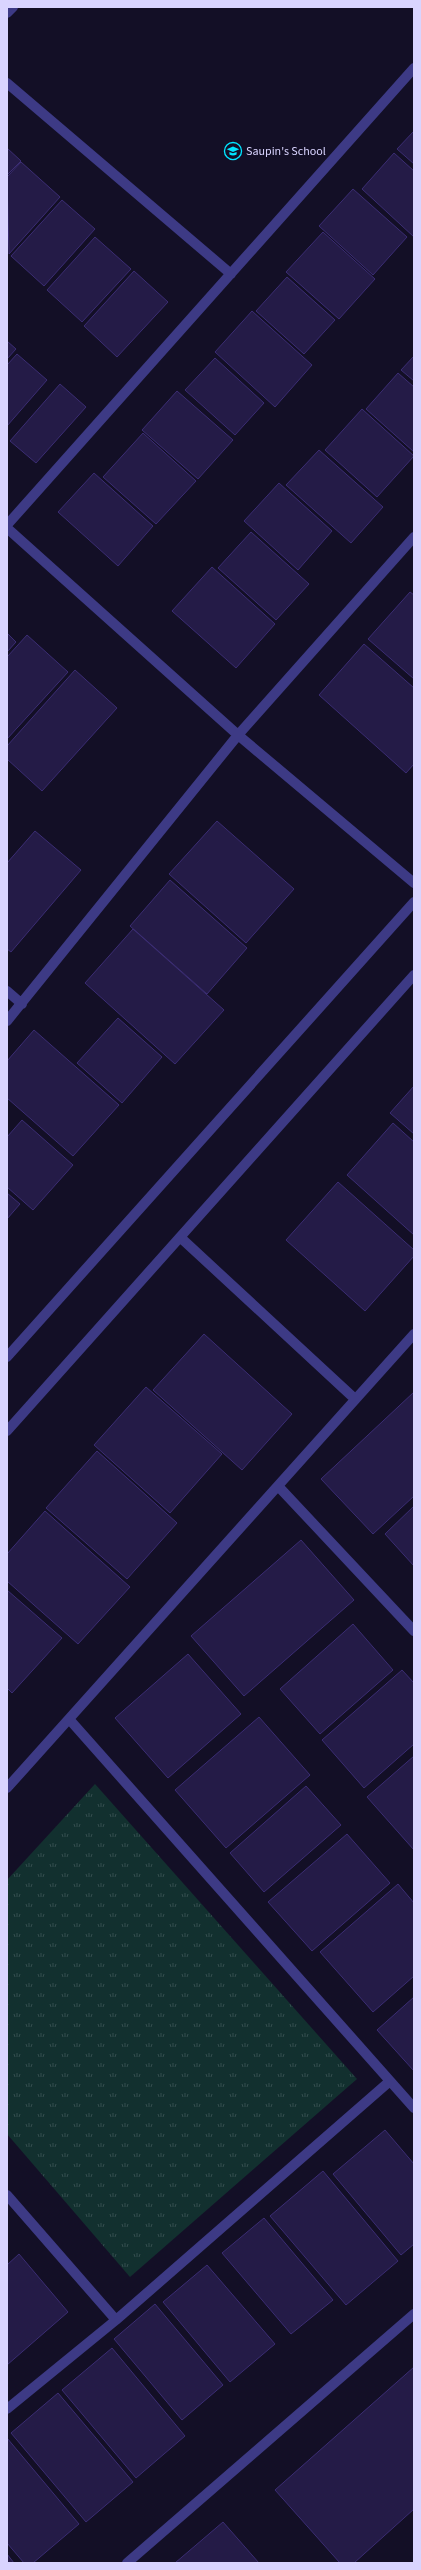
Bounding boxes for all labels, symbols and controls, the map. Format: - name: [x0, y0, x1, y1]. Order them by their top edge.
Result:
- school or university icon: Saupin's School: [223, 141, 243, 161]
- place label: Saupin's School: [246, 143, 326, 160]

